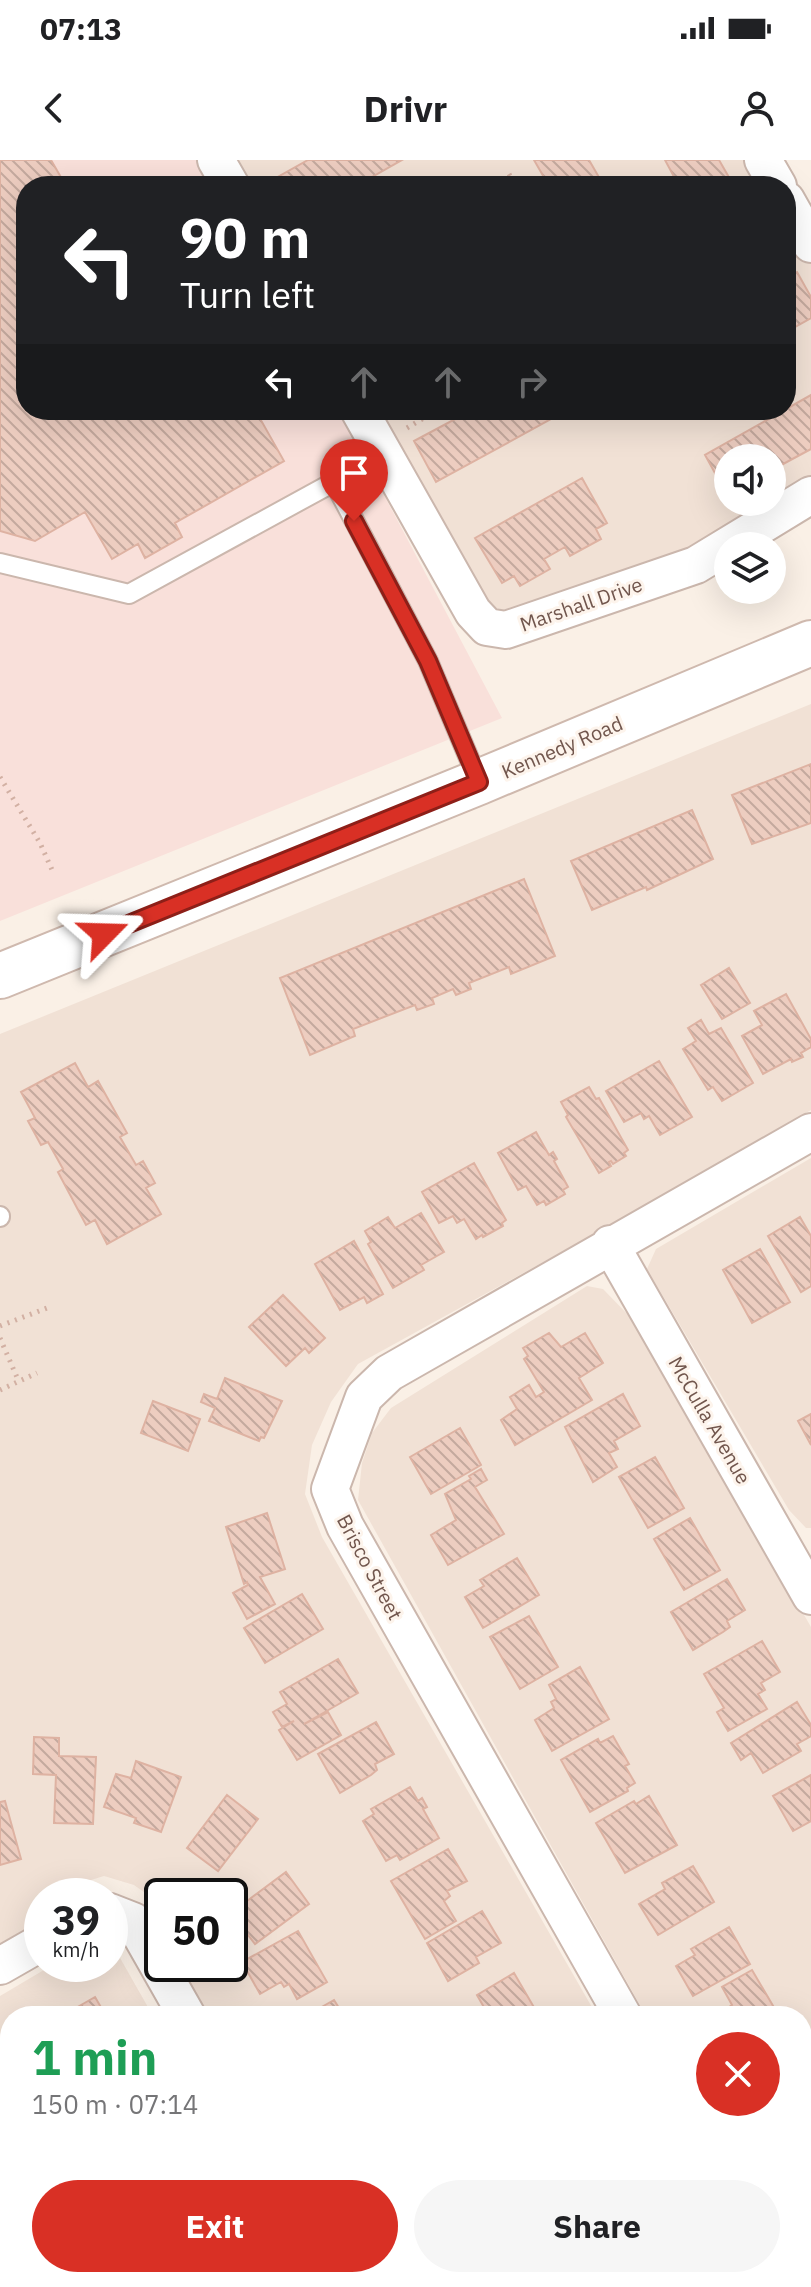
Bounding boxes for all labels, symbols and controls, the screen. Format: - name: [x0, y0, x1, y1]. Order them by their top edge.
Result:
- text: 07:13: [40, 9, 122, 48]
- text: Drivr: [364, 85, 447, 132]
- icon: back: [32, 86, 76, 130]
- icon: person: [735, 86, 779, 130]
- text: 90 m: [180, 201, 310, 273]
- icon: left: [48, 208, 152, 312]
- text: Turn left: [180, 271, 315, 318]
- icon: left: [258, 360, 302, 404]
- icon: ahead: [342, 360, 386, 404]
- icon: ahead: [426, 360, 470, 404]
- icon: right: [510, 360, 554, 404]
- pin: [320, 439, 388, 521]
- map controls: [714, 444, 786, 604]
- button: sound: [714, 444, 786, 516]
- icon: arrive: [332, 451, 376, 495]
- button: layers: [714, 532, 786, 604]
- street label: Marshall Drive: [516, 570, 646, 638]
- street label: Kennedy Road: [497, 709, 627, 785]
- position arrow: [62, 892, 146, 976]
- street label: McCulla Avenue: [663, 1351, 757, 1489]
- street label: Brisco Street: [331, 1510, 409, 1624]
- speed limit sign: 50: [144, 1878, 248, 1982]
- text: 39: [52, 1894, 100, 1946]
- text: km/h: [52, 1936, 100, 1963]
- text: 1 min: [32, 2026, 157, 2088]
- button: close: [696, 2032, 780, 2116]
- text: 150 m · 07:14: [32, 2087, 198, 2121]
- button: Exit: [32, 2180, 398, 2272]
- button: Share: [414, 2180, 780, 2272]

